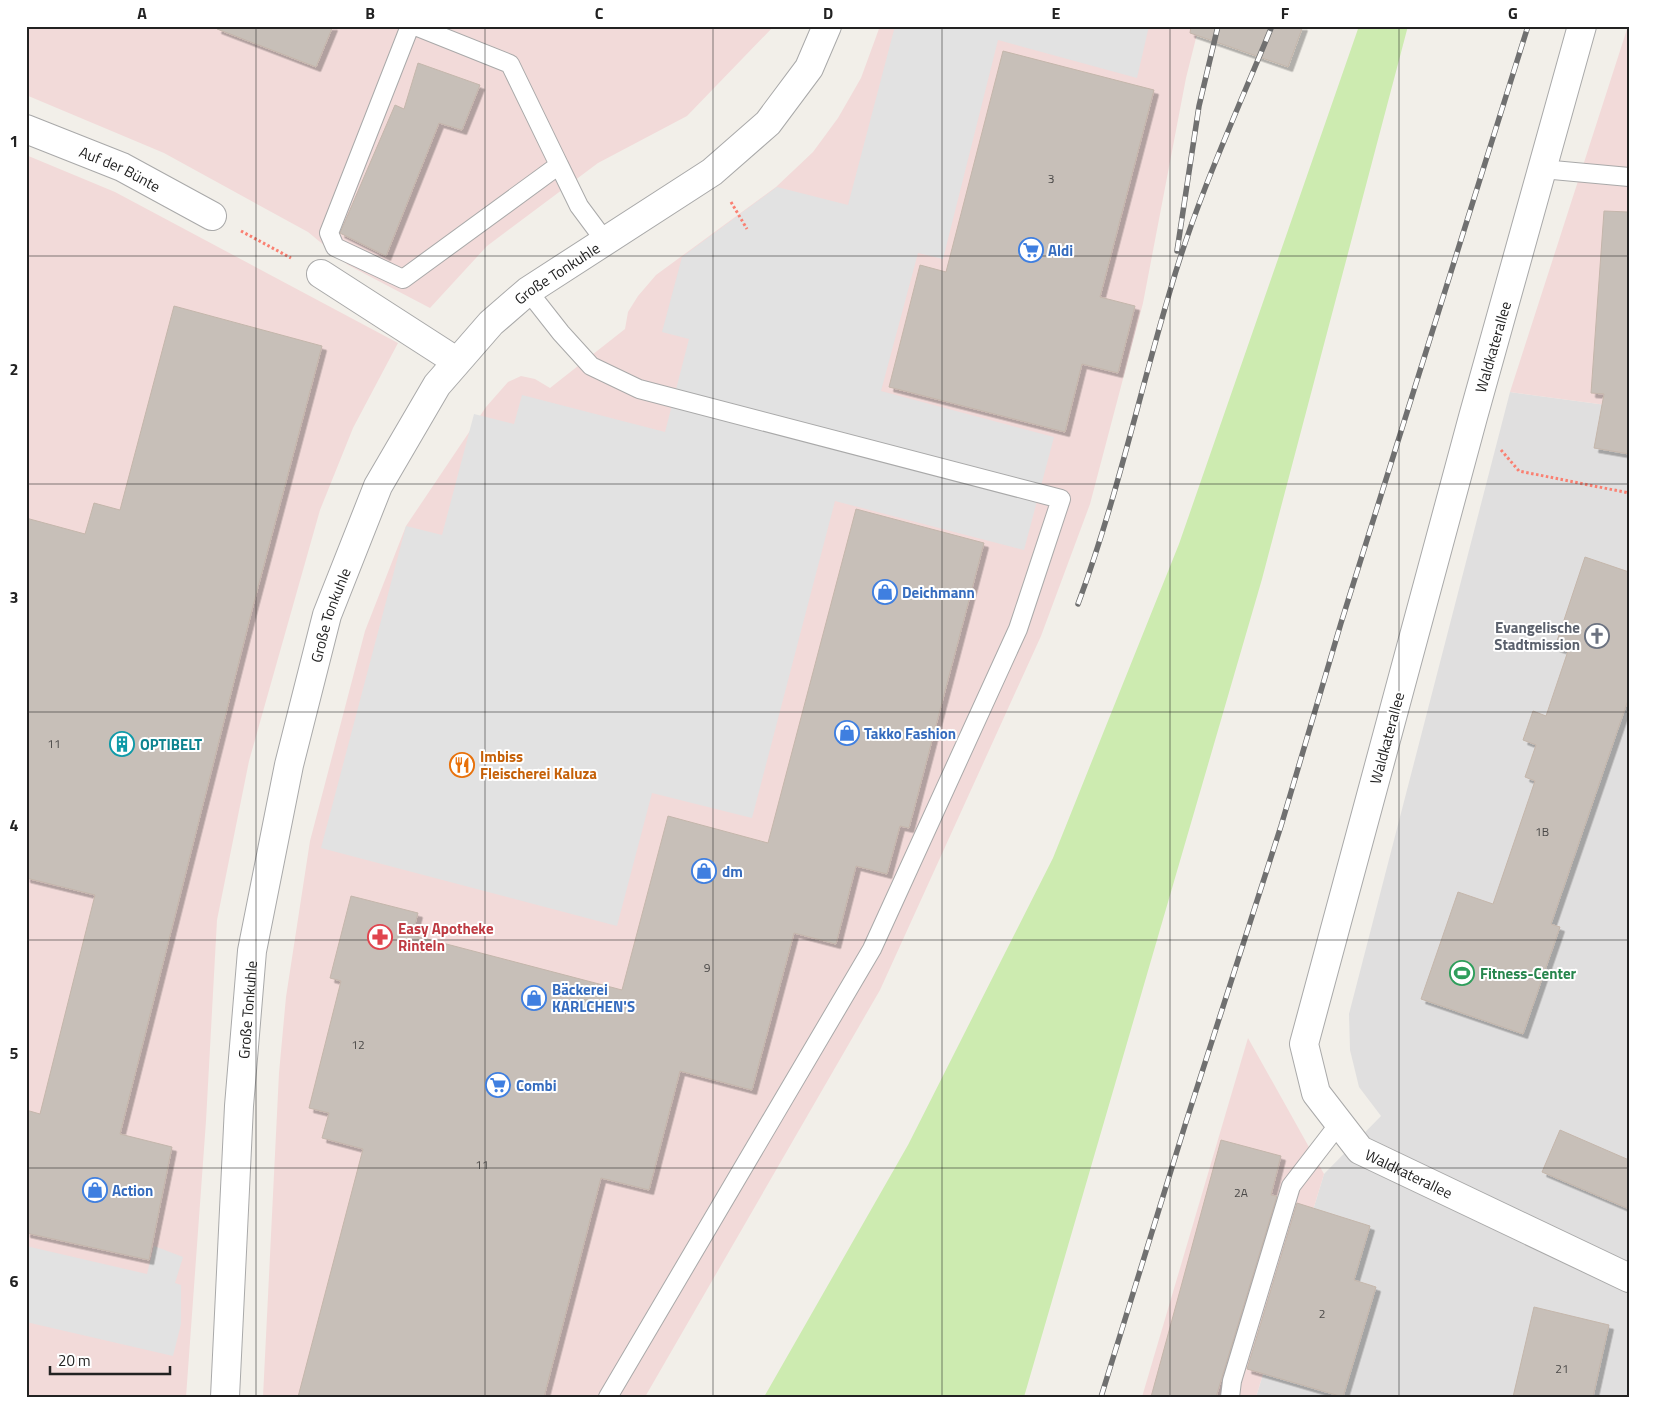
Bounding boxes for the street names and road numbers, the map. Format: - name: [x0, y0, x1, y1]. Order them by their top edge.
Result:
- street label: Auf der Bünte: [76, 140, 165, 197]
- street label: Große Tonkuhle: [509, 236, 604, 310]
- street label: Waldkaterallee: [1469, 299, 1517, 395]
- street label: Große Tonkuhle: [304, 564, 356, 665]
- street label: Waldkaterallee: [1364, 689, 1410, 787]
- street label: Große Tonkuhle: [232, 960, 263, 1060]
- street label: Waldkaterallee: [1361, 1143, 1457, 1204]

